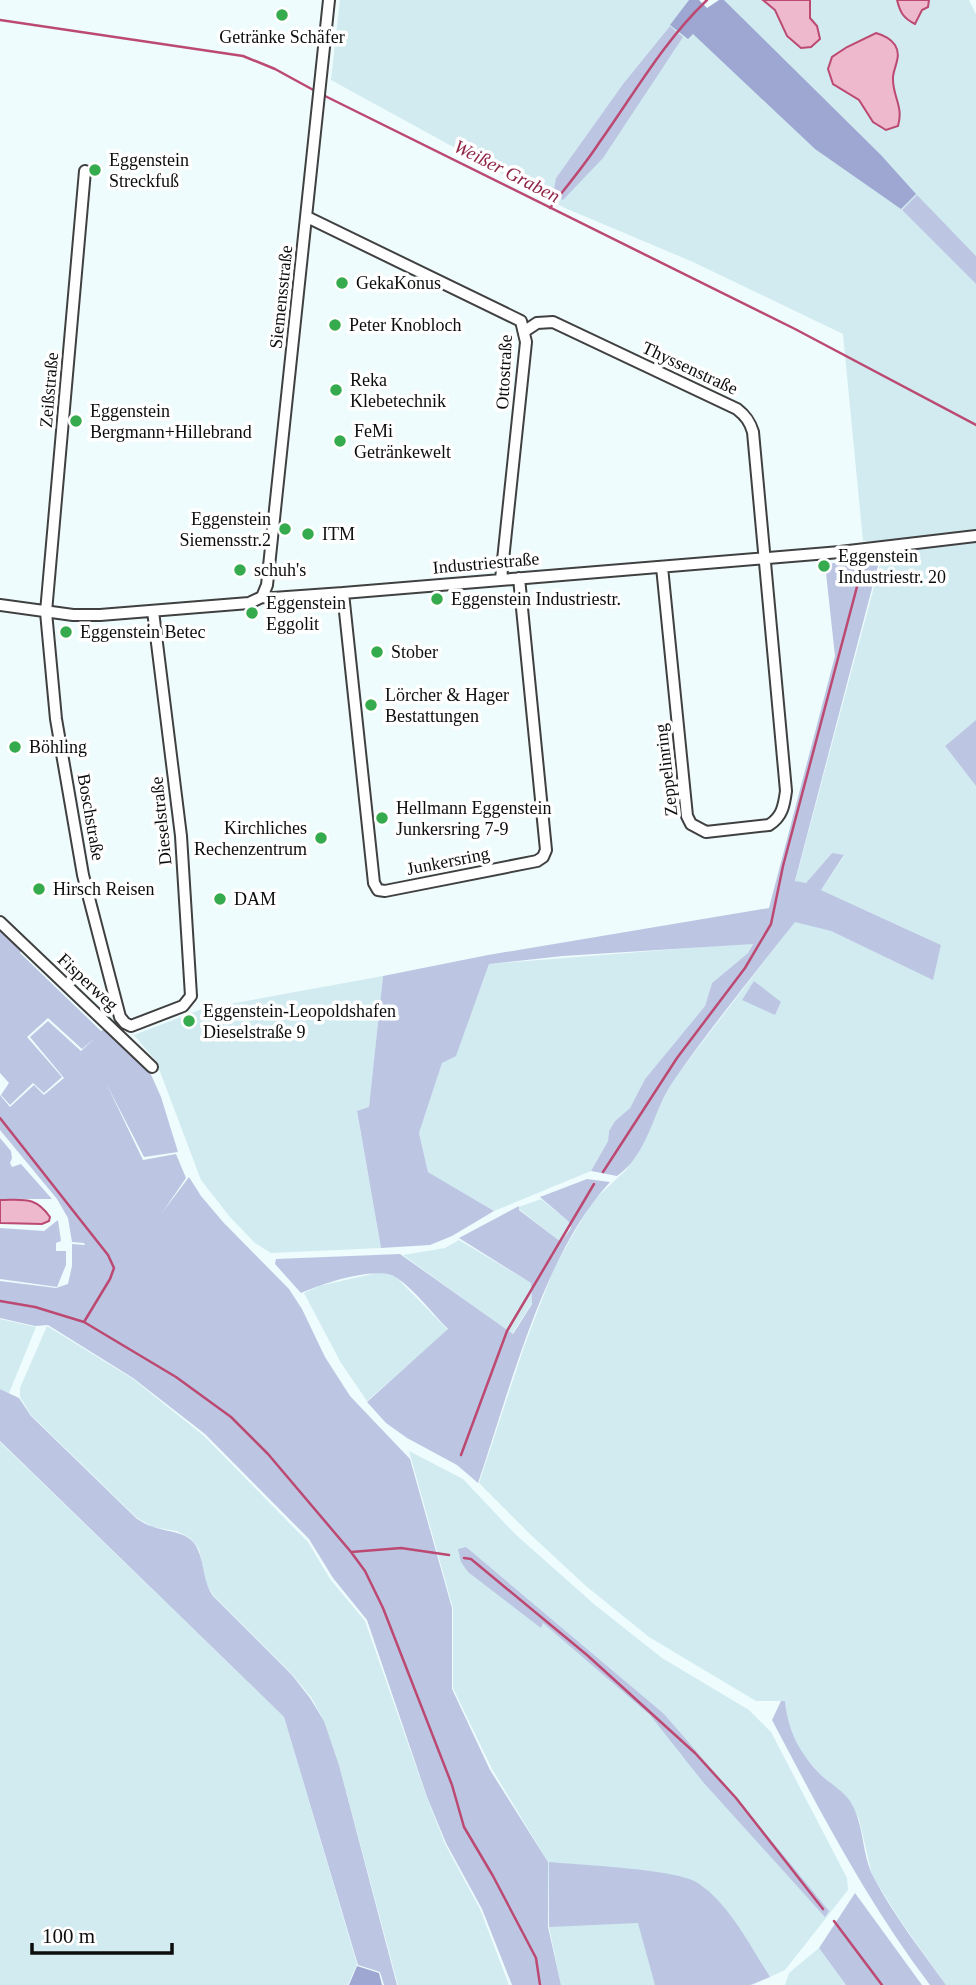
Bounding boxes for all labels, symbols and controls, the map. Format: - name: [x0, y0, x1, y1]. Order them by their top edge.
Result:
- marker: Getränke Schäfer: [274, 7, 290, 23]
- place label: Getränke Schäfer: [219, 27, 345, 47]
- water label: Weißer Graben: [451, 135, 563, 207]
- place label: Eggenstein Streckfuß: [109, 150, 189, 191]
- marker: Eggenstein Streckfuß: [87, 162, 103, 178]
- street label: Siemensstraße: [266, 244, 296, 350]
- place label: GekaKonus: [356, 273, 441, 293]
- marker: GekaKonus: [334, 275, 350, 291]
- place label: Peter Knobloch: [349, 315, 461, 335]
- marker: Peter Knobloch: [327, 317, 343, 333]
- street label: Ottostraße: [492, 334, 516, 410]
- street label: Thyssenstraße: [639, 337, 741, 399]
- street label: Zeißstraße: [36, 351, 62, 429]
- place label: Reka Klebetechnik: [350, 370, 446, 411]
- marker: Reka Klebetechnik: [328, 382, 344, 398]
- place label: Eggenstein Bergmann+Hillebrand: [90, 401, 252, 442]
- marker: Eggenstein Bergmann+Hillebrand: [68, 413, 84, 429]
- place label: FeMi Getränkewelt: [354, 421, 451, 462]
- marker: FeMi Getränkewelt: [332, 433, 348, 449]
- place label: Eggenstein Siemensstr.2: [179, 509, 271, 550]
- marker: Eggenstein Siemensstr.2: [277, 521, 293, 537]
- place label: ITM: [322, 524, 355, 544]
- marker: ITM: [300, 526, 316, 542]
- place label: Eggenstein Industriestr. 20: [838, 546, 946, 587]
- street label: Industriestraße: [432, 548, 540, 578]
- marker: Eggenstein Industriestr. 20: [816, 558, 832, 574]
- place label: schuh's: [254, 560, 306, 580]
- marker: schuh's: [232, 562, 248, 578]
- place label: Eggenstein Industriestr.: [451, 589, 621, 609]
- marker: Eggenstein Industriestr.: [429, 591, 445, 607]
- place label: Eggenstein Eggolit: [266, 593, 346, 634]
- marker: Eggenstein Eggolit: [244, 605, 260, 621]
- place label: Eggenstein Betec: [80, 622, 205, 642]
- marker: Eggenstein Betec: [58, 624, 74, 640]
- place label: Stober: [391, 642, 438, 662]
- marker: Stober: [369, 644, 385, 660]
- place label: Lörcher & Hager Bestattungen: [385, 685, 509, 726]
- marker: Lörcher & Hager Bestattungen: [363, 697, 379, 713]
- street label: Zeppelinring: [650, 723, 682, 817]
- place label: Böhling: [29, 737, 87, 757]
- marker: Böhling: [7, 739, 23, 755]
- street label: Boschstraße: [74, 772, 108, 862]
- street label: Dieselstraße: [146, 776, 176, 866]
- place label: Hellmann Eggenstein Junkersring 7-9: [396, 798, 551, 839]
- marker: Hellmann Eggenstein Junkersring 7-9: [374, 810, 390, 826]
- place label: Kirchliches Rechenzentrum: [194, 818, 307, 859]
- marker: Kirchliches Rechenzentrum: [313, 830, 329, 846]
- street label: Junkersring: [405, 843, 491, 879]
- place label: Hirsch Reisen: [53, 879, 154, 899]
- marker: Hirsch Reisen: [31, 881, 47, 897]
- place label: DAM: [234, 889, 276, 909]
- marker: DAM: [212, 891, 228, 907]
- street label: Fisperweg: [54, 949, 122, 1015]
- place label: Eggenstein-Leopoldshafen Dieselstraße 9: [203, 1001, 396, 1042]
- marker: Eggenstein-Leopoldshafen Dieselstraße 9: [181, 1013, 197, 1029]
- scale bar: [32, 1912, 172, 1956]
- text: 100 m: [42, 1924, 95, 1948]

